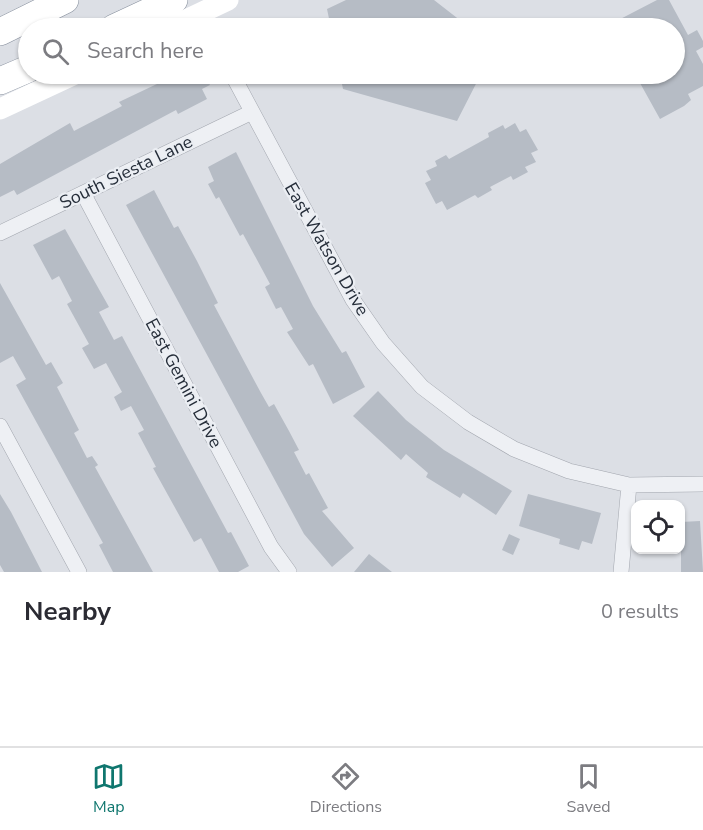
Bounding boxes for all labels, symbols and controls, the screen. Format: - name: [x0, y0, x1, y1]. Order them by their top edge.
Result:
- search box: [18, 18, 685, 84]
- icon: search: [39, 35, 72, 68]
- text: Search here: [87, 36, 204, 66]
- street label: South Siesta Lane: [55, 129, 197, 215]
- street label: East Watson Drive: [279, 178, 375, 320]
- street label: East Gemini Drive: [140, 314, 228, 452]
- map controls: [631, 500, 685, 554]
- button: locate: [631, 500, 685, 554]
- text: Nearby: [24, 594, 111, 629]
- text: 0 results: [601, 598, 679, 625]
- tab: Map: [92, 760, 125, 818]
- tab: Directions: [310, 760, 382, 818]
- tab: Saved: [567, 760, 611, 818]

